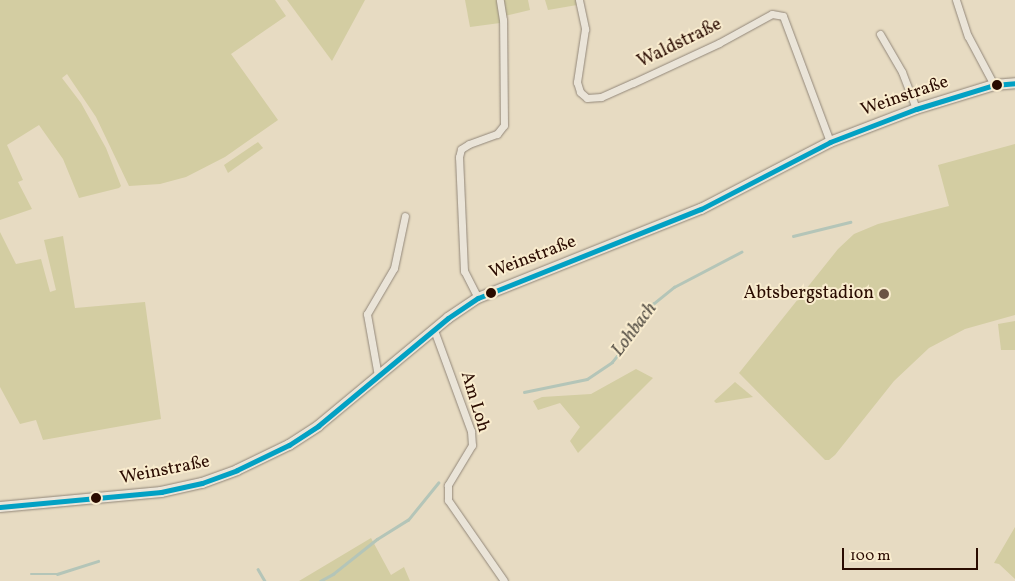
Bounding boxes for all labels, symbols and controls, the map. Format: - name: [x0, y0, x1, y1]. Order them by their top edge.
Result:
- street label: Waldstraße: [634, 14, 726, 74]
- street label: Weinstraße: [858, 72, 952, 122]
- unlabelled marker: [992, 80, 1002, 90]
- street label: Weinstraße: [487, 232, 579, 284]
- place label: Abtsbergstadion: [743, 283, 874, 305]
- unlabelled marker: [486, 288, 496, 298]
- marker: Abtsbergstadion: [878, 288, 890, 300]
- water label: Lohbach: [607, 298, 663, 362]
- street label: Am Loh: [455, 369, 493, 435]
- street label: Weinstraße: [118, 452, 212, 490]
- unlabelled marker: [91, 493, 101, 503]
- scale bar: [845, 538, 981, 570]
- text: 100 m: [850, 546, 890, 567]

